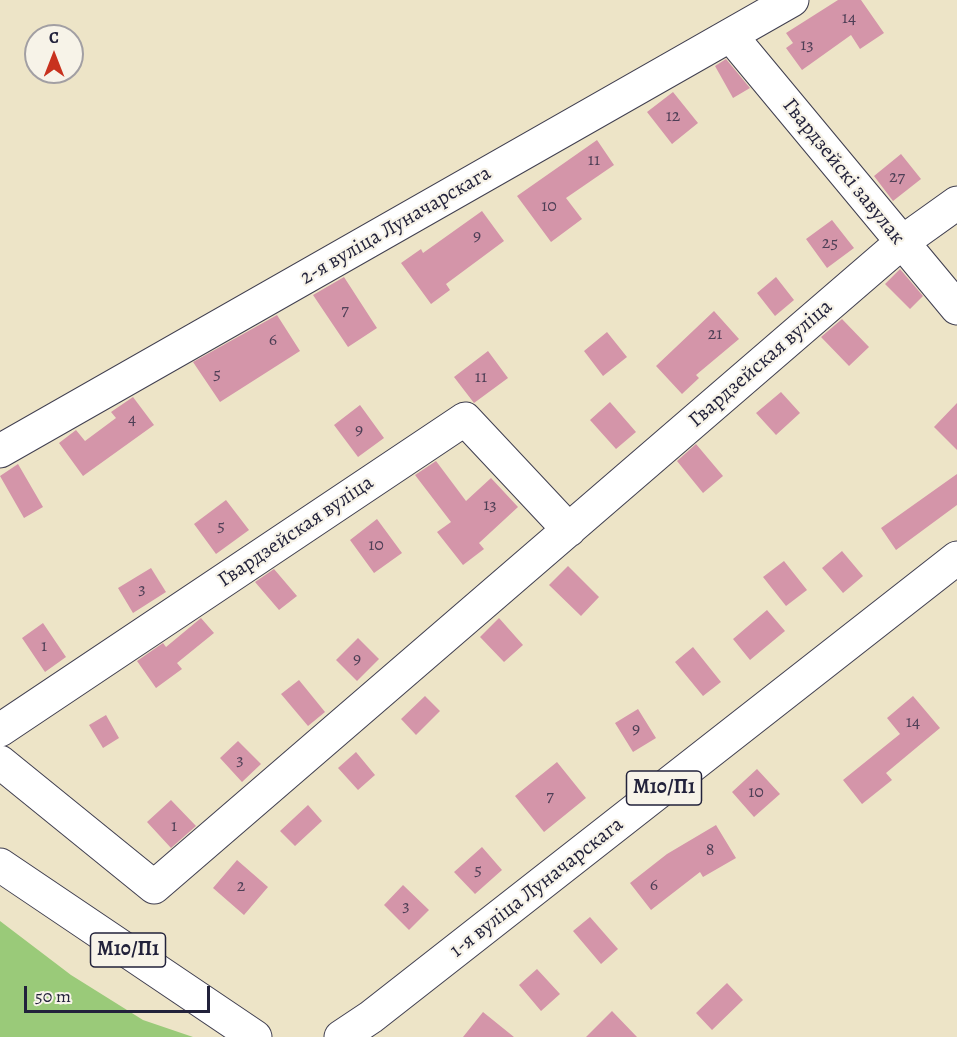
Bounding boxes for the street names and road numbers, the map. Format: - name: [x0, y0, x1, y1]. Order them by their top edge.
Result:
- street label: Гвардзейскі завулак: [776, 94, 910, 250]
- street label: 2-я вуліца Луначарскага: [296, 161, 496, 291]
- street label: Гвардзейская вуліца: [684, 295, 838, 433]
- street label: Гвардзейская вуліца: [213, 471, 379, 593]
- road number: М10/П1: [626, 771, 702, 805]
- street label: 1-я вуліца Луначарскага: [445, 812, 629, 964]
- road number: М10/П1: [90, 933, 166, 967]

